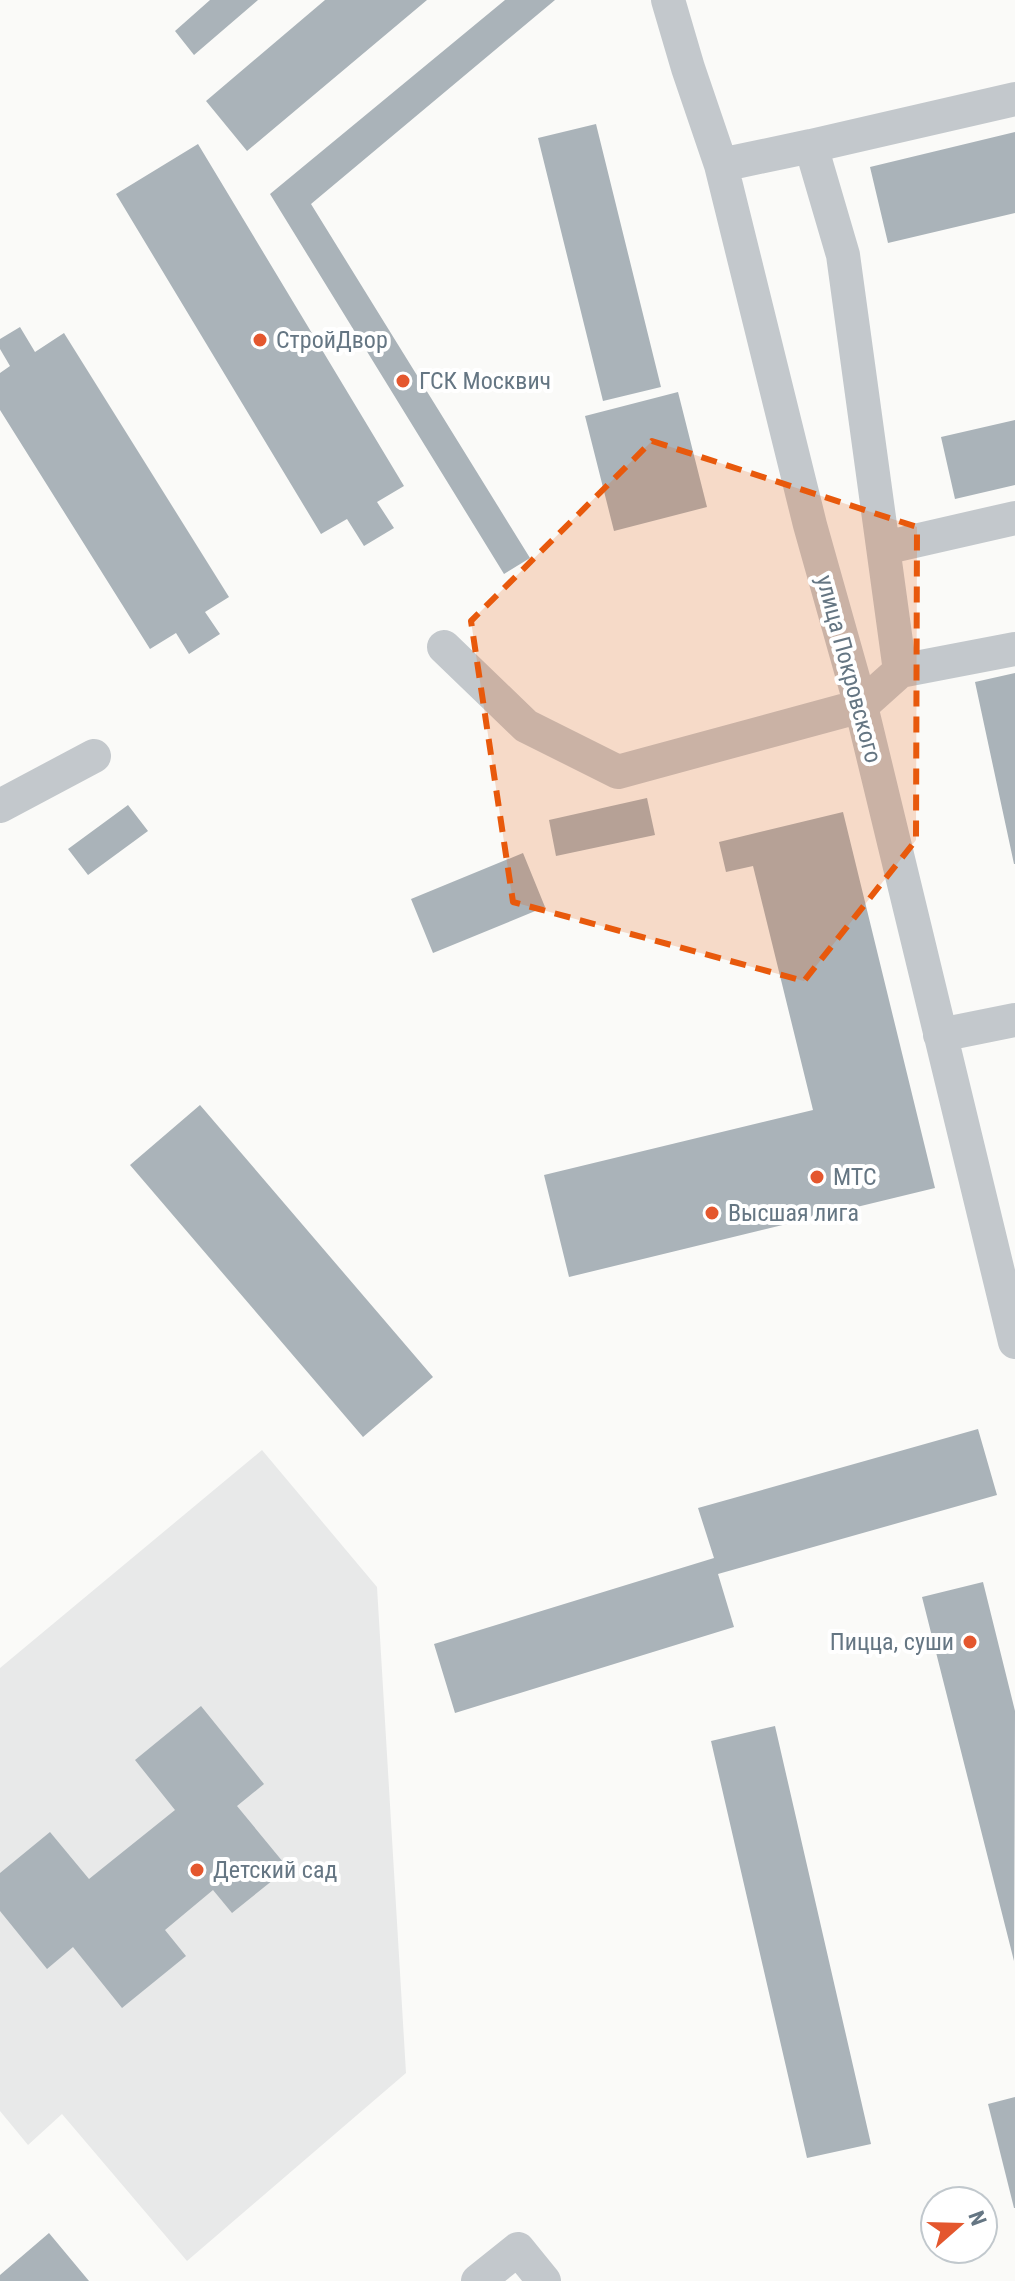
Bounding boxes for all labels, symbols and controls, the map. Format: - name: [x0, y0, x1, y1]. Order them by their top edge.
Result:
- place label: СтройДвор: [276, 326, 388, 354]
- marker: СтройДвор: [251, 331, 269, 349]
- place label: ГСК Москвич: [419, 367, 551, 395]
- marker: ГСК Москвич: [394, 372, 412, 390]
- street label: улица Покровского: [810, 572, 888, 766]
- place label: МТС: [833, 1163, 877, 1191]
- marker: МТС: [808, 1168, 826, 1186]
- place label: Высшая лига: [728, 1199, 859, 1227]
- marker: Высшая лига: [703, 1204, 721, 1222]
- place label: Пицца, суши: [830, 1628, 954, 1656]
- marker: Пицца, суши: [961, 1633, 979, 1651]
- place label: Детский сад: [213, 1856, 337, 1884]
- marker: Детский сад: [188, 1861, 206, 1879]
- north arrow: [919, 2185, 999, 2265]
- text: N: [963, 2208, 991, 2229]

